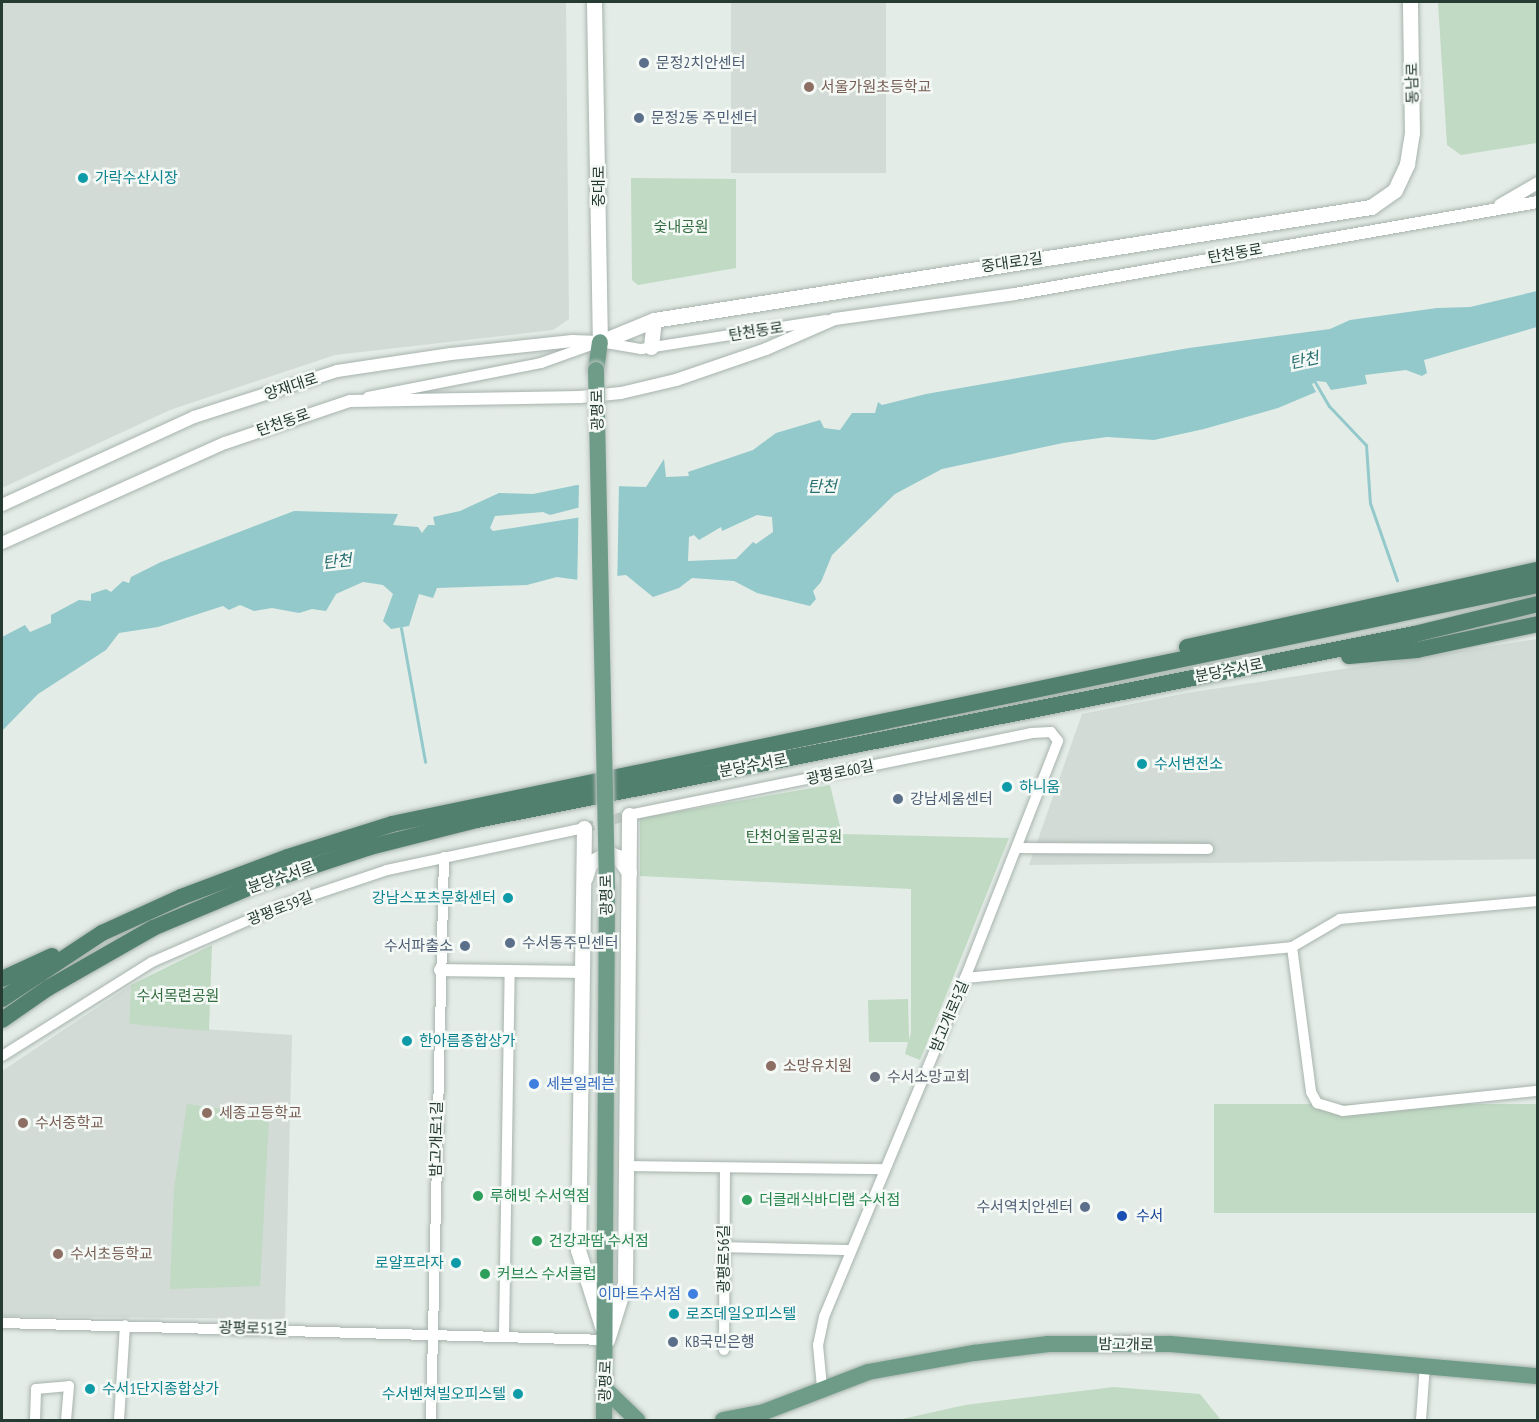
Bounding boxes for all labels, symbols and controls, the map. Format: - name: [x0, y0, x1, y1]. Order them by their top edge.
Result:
- place label: 문정2치안센터: [656, 54, 746, 72]
- marker: 문정2치안센터: [637, 56, 651, 70]
- street label: 동남로: [1403, 62, 1421, 104]
- place label: 서울가원초등학교: [821, 78, 931, 96]
- marker: 서울가원초등학교: [802, 80, 816, 94]
- place label: 문정2동 주민센터: [651, 109, 758, 127]
- marker: 문정2동 주민센터: [632, 111, 646, 125]
- street label: 중대로: [590, 165, 608, 207]
- place label: 가락수산시장: [95, 169, 178, 187]
- marker: 가락수산시장: [76, 171, 90, 185]
- park label: 숯내공원: [653, 218, 709, 236]
- street label: 탄천동로: [1206, 239, 1264, 267]
- street label: 중대로2길: [980, 249, 1044, 275]
- street label: 탄천동로: [727, 318, 785, 344]
- water label: 탄천: [1288, 348, 1320, 372]
- street label: 양재대로: [262, 369, 320, 403]
- street label: 광평로: [588, 389, 606, 431]
- street label: 탄천동로: [254, 405, 312, 439]
- water label: 탄천: [807, 476, 837, 496]
- water label: 탄천: [321, 550, 353, 572]
- street label: 분당수서로: [1193, 655, 1265, 685]
- street label: 분당수서로: [717, 750, 789, 780]
- place label: 수서변전소: [1154, 755, 1223, 773]
- street label: 광평로60길: [805, 756, 875, 788]
- marker: 수서변전소: [1135, 757, 1149, 771]
- place label: 하니움: [1019, 778, 1060, 796]
- marker: 하니움: [1000, 780, 1014, 794]
- place label: 강남세움센터: [910, 790, 993, 808]
- marker: 강남세움센터: [891, 792, 905, 806]
- park label: 탄천어울림공원: [746, 828, 842, 846]
- street label: 분당수서로: [245, 857, 317, 897]
- street label: 광평로: [597, 874, 615, 916]
- street label: 광평로59길: [245, 887, 315, 929]
- place label: 강남스포츠문화센터: [372, 889, 496, 907]
- marker: 강남스포츠문화센터: [501, 891, 515, 905]
- place label: 수서동주민센터: [522, 934, 619, 952]
- marker: 수서동주민센터: [503, 936, 517, 950]
- place label: 수서파출소: [384, 937, 453, 955]
- marker: 수서파출소: [458, 939, 472, 953]
- street label: 밤고개로5길: [926, 978, 972, 1054]
- park label: 수서목련공원: [137, 987, 219, 1005]
- place label: 한아름종합상가: [419, 1032, 516, 1050]
- marker: 한아름종합상가: [400, 1034, 414, 1048]
- place label: 소망유치원: [783, 1057, 852, 1075]
- marker: 소망유치원: [764, 1059, 778, 1073]
- place label: 수서소망교회: [887, 1068, 970, 1086]
- marker: 수서소망교회: [868, 1070, 882, 1084]
- place label: 세븐일레븐: [546, 1075, 615, 1093]
- marker: 세븐일레븐: [527, 1077, 541, 1091]
- street label: 밤고개로1길: [426, 1101, 446, 1177]
- place label: 세종고등학교: [219, 1104, 302, 1122]
- marker: 세종고등학교: [200, 1106, 214, 1120]
- place label: 수서중학교: [35, 1114, 104, 1132]
- marker: 수서중학교: [16, 1116, 30, 1130]
- place label: 루해빗 수서역점: [490, 1187, 590, 1205]
- marker: 루해빗 수서역점: [471, 1189, 485, 1203]
- place label: 더클래식바디랩 수서점: [759, 1191, 900, 1209]
- marker: 더클래식바디랩 수서점: [740, 1193, 754, 1207]
- place label: 수서역치안센터: [976, 1198, 1073, 1216]
- marker: 수서역치안센터: [1078, 1200, 1092, 1214]
- marker: 수서: [1113, 1207, 1131, 1225]
- place label: 수서: [1136, 1207, 1164, 1225]
- street label: 광평로56길: [715, 1225, 733, 1293]
- place label: 건강과땀 수서점: [549, 1232, 649, 1250]
- marker: 건강과땀 수서점: [530, 1234, 544, 1248]
- place label: 수서초등학교: [70, 1245, 153, 1263]
- marker: 수서초등학교: [51, 1247, 65, 1261]
- place label: 로얄프라자: [375, 1254, 444, 1272]
- marker: 로얄프라자: [449, 1256, 463, 1270]
- place label: 커브스 수서클럽: [497, 1265, 597, 1283]
- marker: 커브스 수서클럽: [478, 1267, 492, 1281]
- place label: 이마트수서점: [598, 1285, 681, 1303]
- marker: 이마트수서점: [686, 1287, 700, 1301]
- place label: 로즈데일오피스텔: [686, 1305, 796, 1323]
- marker: 로즈데일오피스텔: [667, 1307, 681, 1321]
- street label: 광평로51길: [218, 1318, 288, 1338]
- place label: KB국민은행: [685, 1333, 755, 1351]
- marker: KB국민은행: [666, 1335, 680, 1349]
- street label: 밤고개로: [1098, 1335, 1154, 1353]
- street label: 광평로: [595, 1360, 615, 1402]
- place label: 수서1단지종합상가: [102, 1380, 219, 1398]
- marker: 수서1단지종합상가: [83, 1382, 97, 1396]
- place label: 수서벤쳐빌오피스텔: [382, 1385, 506, 1403]
- marker: 수서벤쳐빌오피스텔: [511, 1387, 525, 1401]

